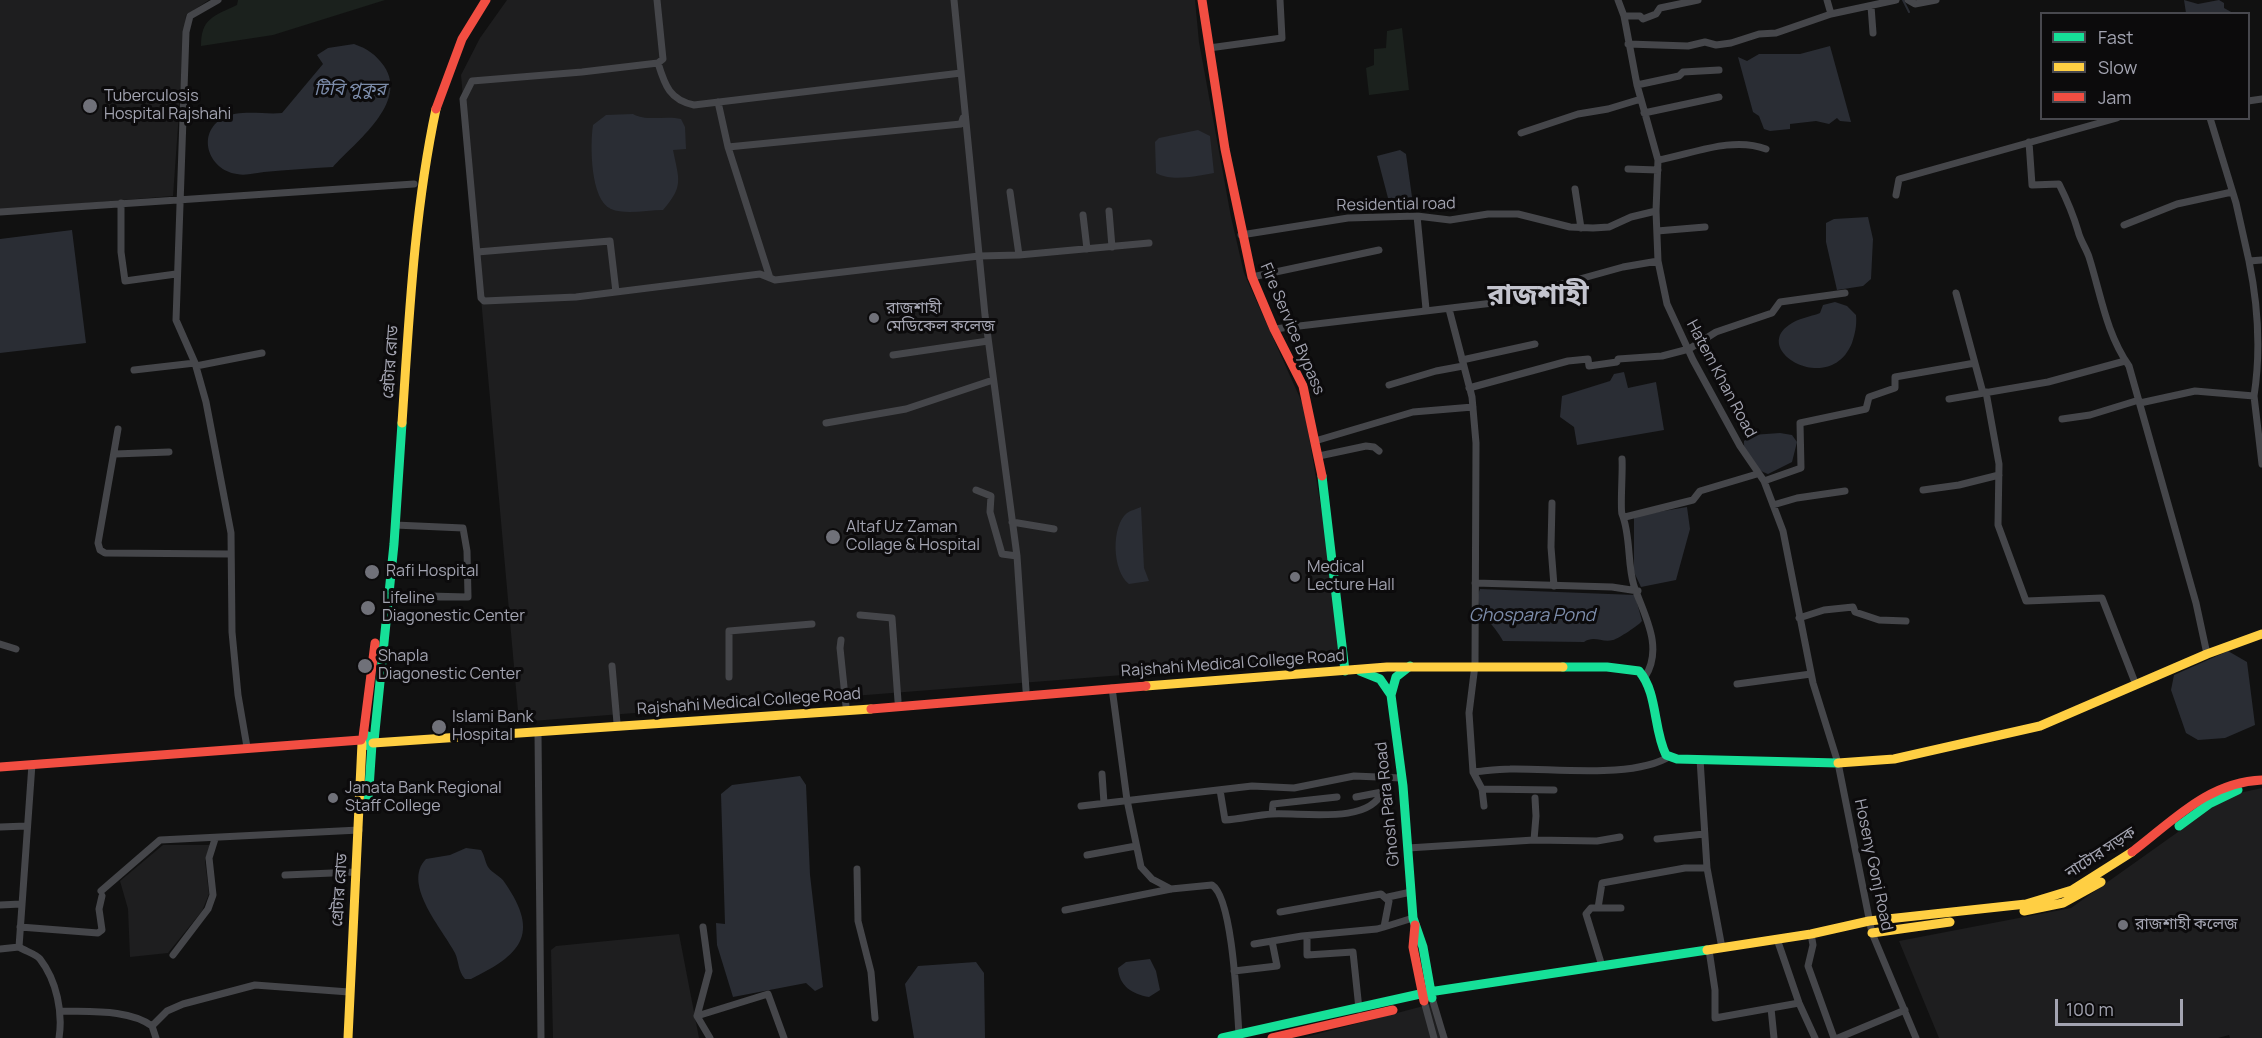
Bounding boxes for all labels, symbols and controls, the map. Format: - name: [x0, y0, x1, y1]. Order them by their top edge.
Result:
- legend: [2040, 12, 2250, 120]
- text: Fast: [2098, 25, 2133, 49]
- text: Slow: [2098, 55, 2137, 79]
- water label: টিবি পুকুর: [314, 79, 386, 101]
- text: Jam: [2098, 85, 2132, 109]
- place label: Tuberculosis Hospital Rajshahi: [104, 87, 231, 125]
- marker: Tuberculosis Hospital Rajshahi: [81, 97, 99, 115]
- street label: Residential road: [1336, 194, 1456, 216]
- street label: Fire Service Bypass: [1256, 260, 1328, 398]
- district label: রাজশাহী: [1487, 279, 1589, 313]
- place label: রাজশাহী মেডিকেল কলেজ: [886, 299, 995, 337]
- marker: রাজশাহী মেডিকেল কলেজ: [867, 311, 881, 325]
- street label: Hatem Khan Road: [1682, 317, 1760, 441]
- street label: গ্রেটার রোড: [379, 325, 403, 399]
- place label: Altaf Uz Zaman Collage & Hospital: [846, 518, 980, 556]
- marker: Altaf Uz Zaman Collage & Hospital: [824, 528, 842, 546]
- place label: Medical Lecture Hall: [1307, 558, 1395, 596]
- place label: Rafi Hospital: [386, 562, 479, 582]
- marker: Rafi Hospital: [363, 563, 381, 581]
- marker: Medical Lecture Hall: [1288, 570, 1302, 584]
- place label: Lifeline Diagonestic Center: [382, 589, 525, 627]
- marker: Lifeline Diagonestic Center: [359, 599, 377, 617]
- water label: Ghospara Pond: [1469, 605, 1595, 627]
- place label: Shapla Diagonestic Center: [378, 647, 521, 685]
- street label: Rajshahi Medical College Road: [1120, 647, 1346, 681]
- marker: Shapla Diagonestic Center: [356, 657, 374, 675]
- street label: Rajshahi Medical College Road: [636, 685, 862, 719]
- place label: Islami Bank Hospital: [452, 708, 533, 746]
- marker: Islami Bank Hospital: [430, 718, 448, 736]
- street label: Ghosh Para Road: [1372, 741, 1404, 867]
- place label: Janata Bank Regional Staff College: [345, 779, 502, 817]
- marker: Janata Bank Regional Staff College: [326, 791, 340, 805]
- street label: Hoseny Gonj Road: [1850, 797, 1896, 933]
- street label: নাটোর সড়ক: [2062, 823, 2140, 883]
- street label: গ্রেটার রোড: [328, 853, 352, 927]
- place label: রাজশাহী কলেজ: [2135, 915, 2238, 935]
- marker: রাজশাহী কলেজ: [2116, 918, 2130, 932]
- scale bar: [2058, 987, 2186, 1025]
- text: 100 m: [2066, 997, 2114, 1021]

